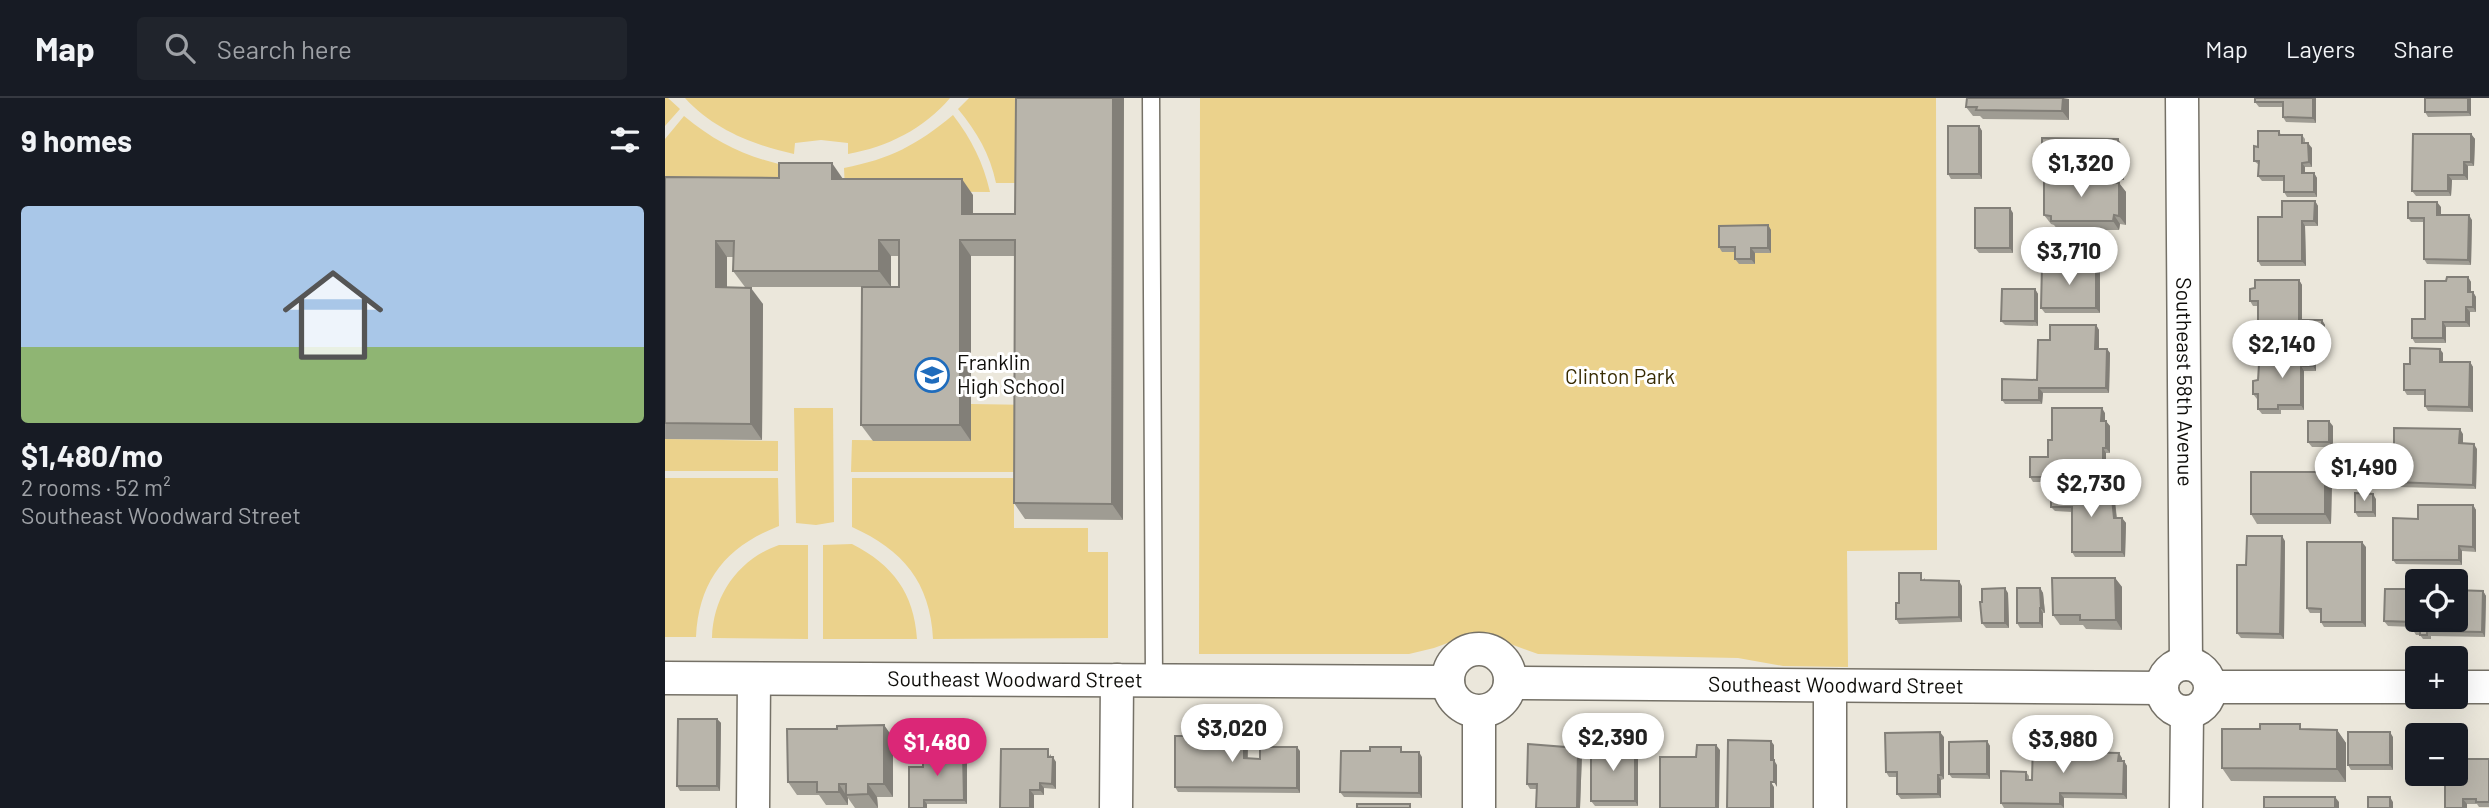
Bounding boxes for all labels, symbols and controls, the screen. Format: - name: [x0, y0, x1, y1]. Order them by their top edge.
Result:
- search box: [137, 17, 627, 80]
- text: Map: [35, 28, 95, 68]
- icon: search: [161, 29, 199, 67]
- text: Search here: [217, 33, 352, 64]
- text: Map: [2205, 34, 2248, 63]
- text: Layers: [2286, 34, 2355, 63]
- text: Share: [2393, 34, 2454, 63]
- icon: filters: [606, 121, 644, 159]
- text: 9 homes: [21, 122, 132, 158]
- pin: $1,320: [2024, 140, 2138, 199]
- text: $1,320: [2048, 148, 2114, 176]
- pin: $3,710: [2012, 228, 2126, 287]
- text: $3,710: [2037, 236, 2101, 264]
- icon: home: [270, 252, 396, 378]
- street label: Southeast 58th Avenue: [2172, 277, 2199, 487]
- pin: $2,140: [2225, 320, 2339, 380]
- text: $2,140: [2248, 329, 2316, 357]
- place label: Franklin High School: [957, 349, 1065, 398]
- school or university icon: Franklin High School: [913, 356, 951, 394]
- park label: Clinton Park: [1565, 363, 1675, 388]
- text: $1,480/mo: [21, 437, 163, 473]
- pin: $1,490: [2307, 444, 2421, 503]
- text: $1,490: [2331, 452, 2397, 480]
- pin: $2,730: [2034, 460, 2148, 519]
- text: $2,730: [2056, 468, 2126, 496]
- text: 2 rooms · 52 m²: [21, 473, 171, 501]
- text: Southeast Woodward Street: [21, 501, 301, 529]
- map controls: [2405, 569, 2468, 786]
- button: locate: [2405, 569, 2468, 632]
- button: +: [2405, 646, 2468, 709]
- street label: Southeast Woodward Street: [887, 665, 1143, 691]
- street label: Southeast Woodward Street: [1708, 671, 1964, 697]
- pin: $3,020: [1175, 704, 1289, 764]
- text: $3,020: [1197, 713, 1267, 741]
- pin: $2,390: [1556, 714, 1670, 773]
- pin: $3,980: [2006, 716, 2120, 775]
- pin: $1,480: [880, 718, 994, 778]
- text: $2,390: [1578, 722, 1648, 750]
- button: −: [2405, 723, 2468, 786]
- text: $3,980: [2028, 724, 2098, 752]
- text: $1,480: [904, 727, 970, 755]

